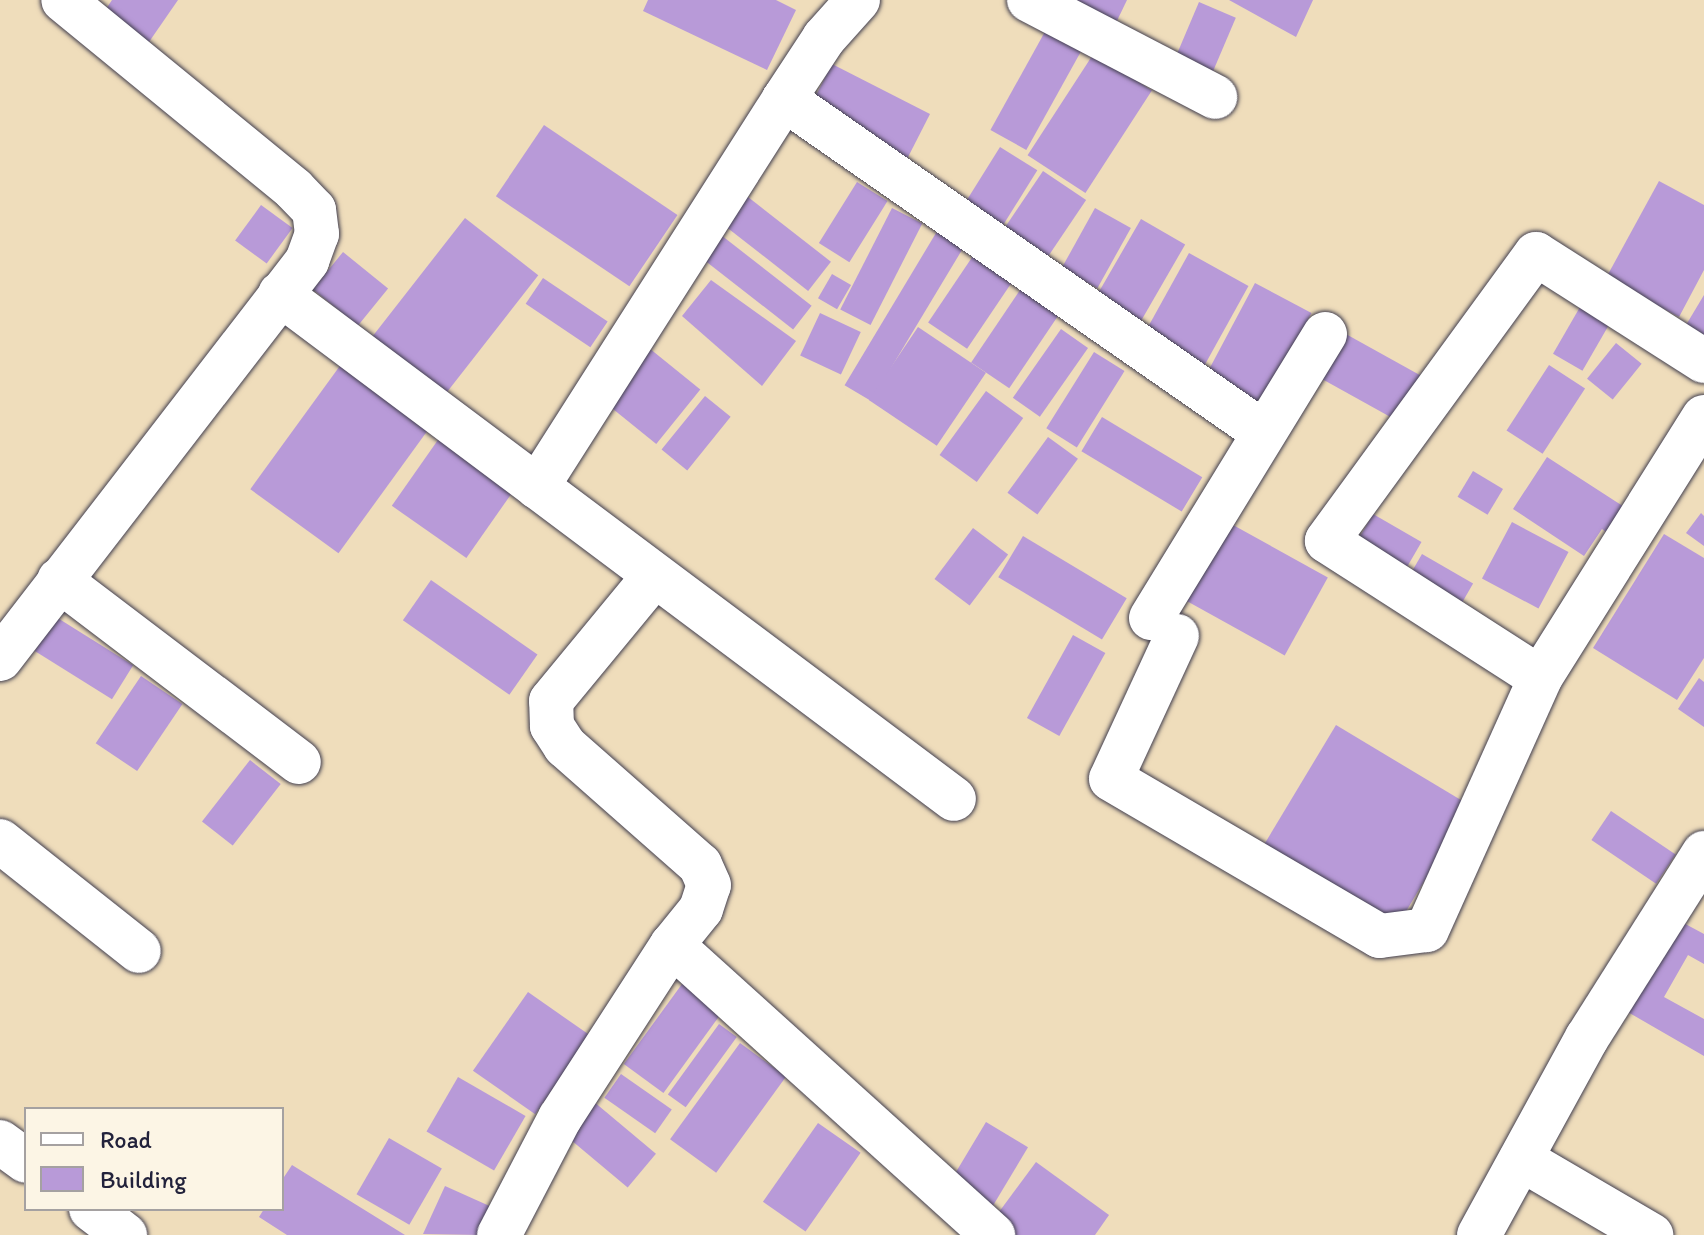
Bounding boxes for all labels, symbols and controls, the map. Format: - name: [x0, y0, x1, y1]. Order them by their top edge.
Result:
- legend: [24, 1107, 284, 1211]
- text: Road: [100, 1125, 152, 1154]
- text: Building: [100, 1165, 187, 1194]

